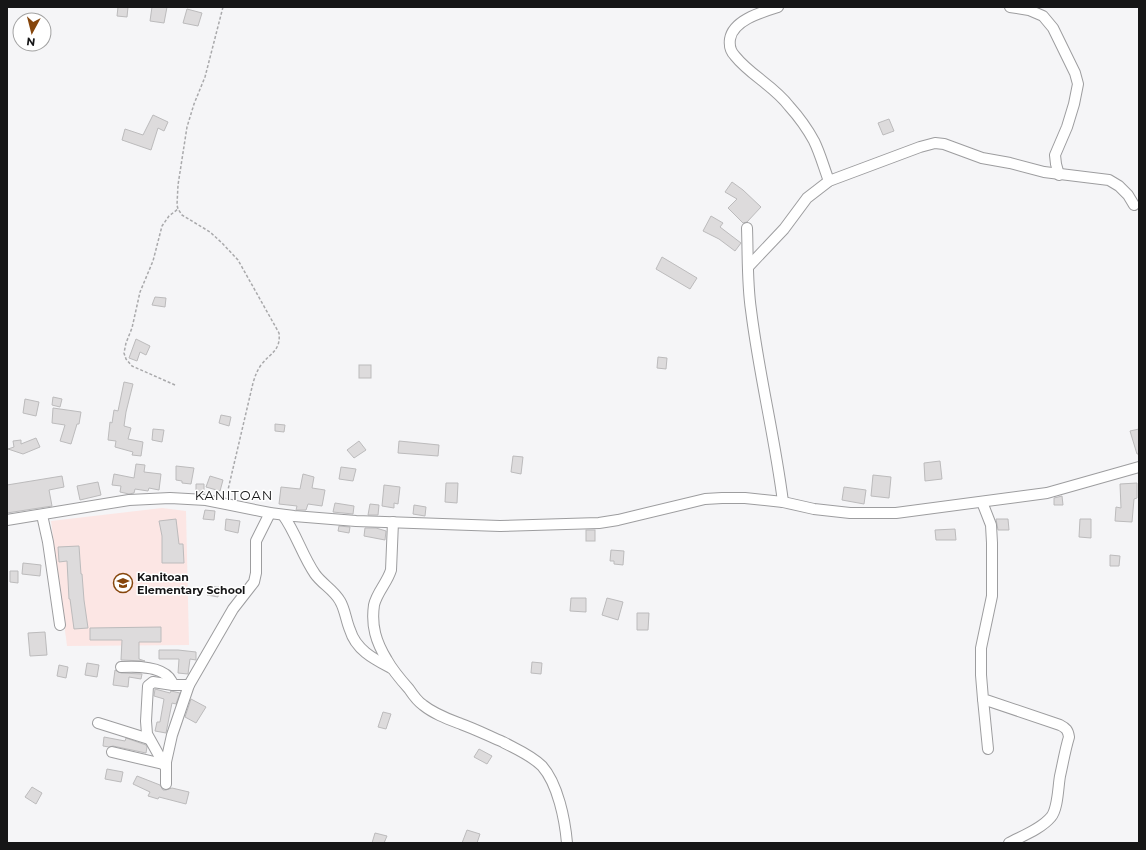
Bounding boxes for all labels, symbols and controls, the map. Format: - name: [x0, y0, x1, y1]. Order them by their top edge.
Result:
- north arrow: [12, 12, 52, 52]
- text: N: [26, 34, 36, 49]
- district label: KANITOAN: [195, 487, 273, 503]
- place label: Kanitoan Elementary School: [137, 570, 245, 597]
- school or university icon: Kanitoan Elementary School: [112, 572, 134, 594]

